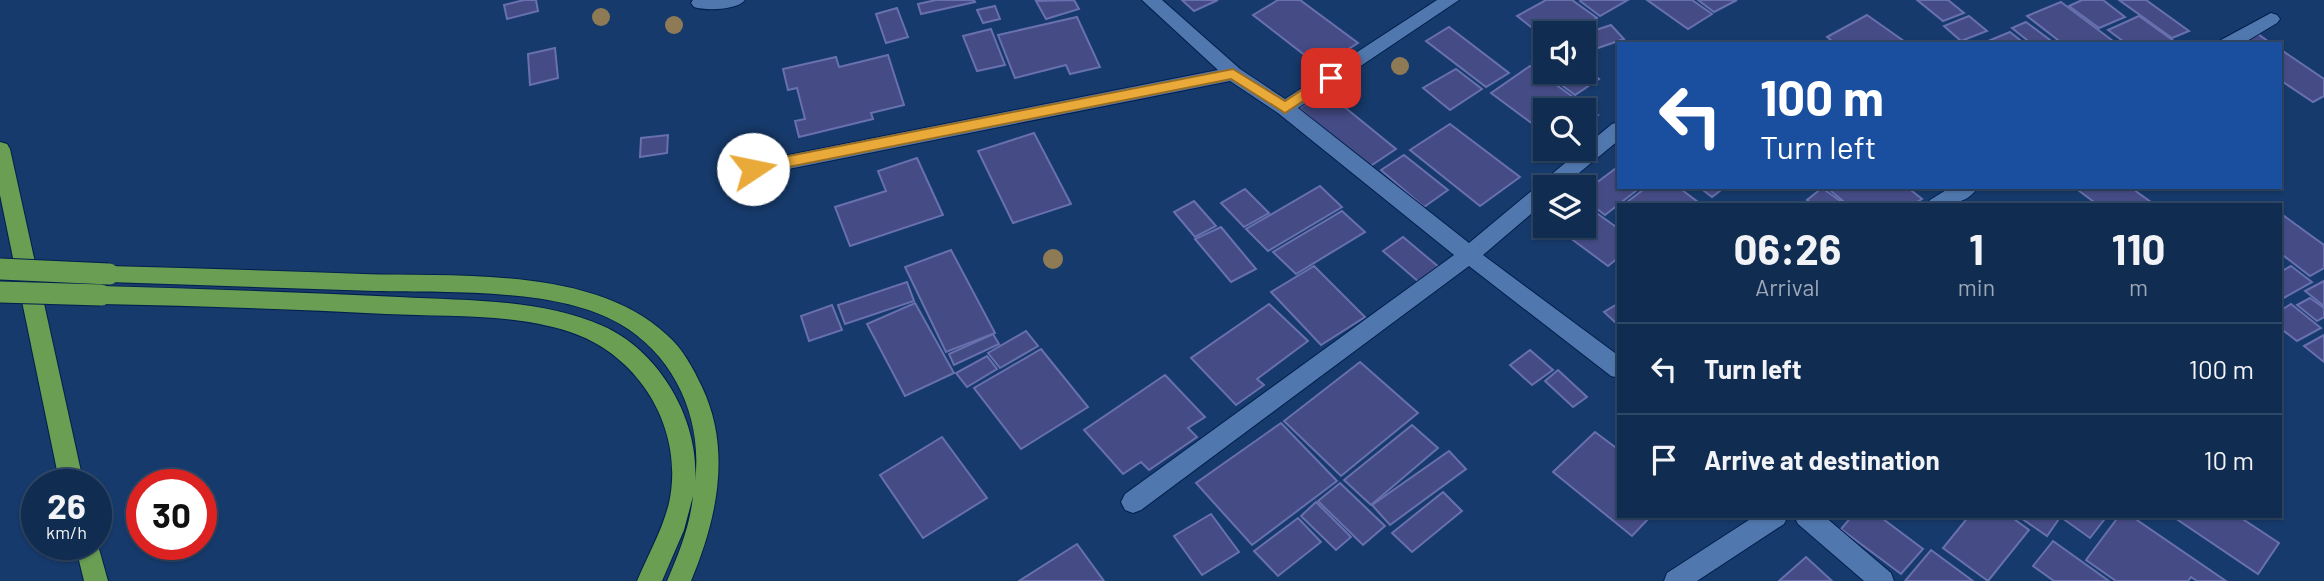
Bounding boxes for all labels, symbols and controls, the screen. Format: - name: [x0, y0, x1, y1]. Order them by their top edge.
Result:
- map controls: [1533, 21, 1596, 238]
- button: sound: [1533, 21, 1596, 84]
- pin: [1301, 48, 1361, 108]
- icon: arrive: [1312, 59, 1350, 97]
- text: 100 m: [1760, 67, 1884, 126]
- icon: left: [1645, 70, 1736, 161]
- button: search: [1533, 98, 1596, 161]
- text: Turn left: [1760, 127, 1877, 165]
- position arrow: [716, 132, 790, 206]
- button: layers: [1533, 175, 1596, 238]
- text: 06:26: [1733, 223, 1841, 273]
- text: 1: [1969, 223, 1984, 273]
- text: 110: [2112, 223, 2166, 273]
- text: Arrival: [1755, 273, 1820, 301]
- text: min: [1958, 273, 1995, 301]
- text: m: [2129, 273, 2148, 301]
- icon: left: [1645, 350, 1683, 388]
- text: Turn left: [1704, 353, 1802, 384]
- text: 100 m: [2189, 353, 2254, 384]
- icon: arrive: [1645, 441, 1683, 479]
- text: Arrive at destination: [1704, 444, 1940, 475]
- text: 10 m: [2204, 444, 2254, 475]
- speed limit sign: 30: [126, 469, 217, 560]
- text: 26: [47, 484, 86, 526]
- text: km/h: [46, 521, 87, 543]

